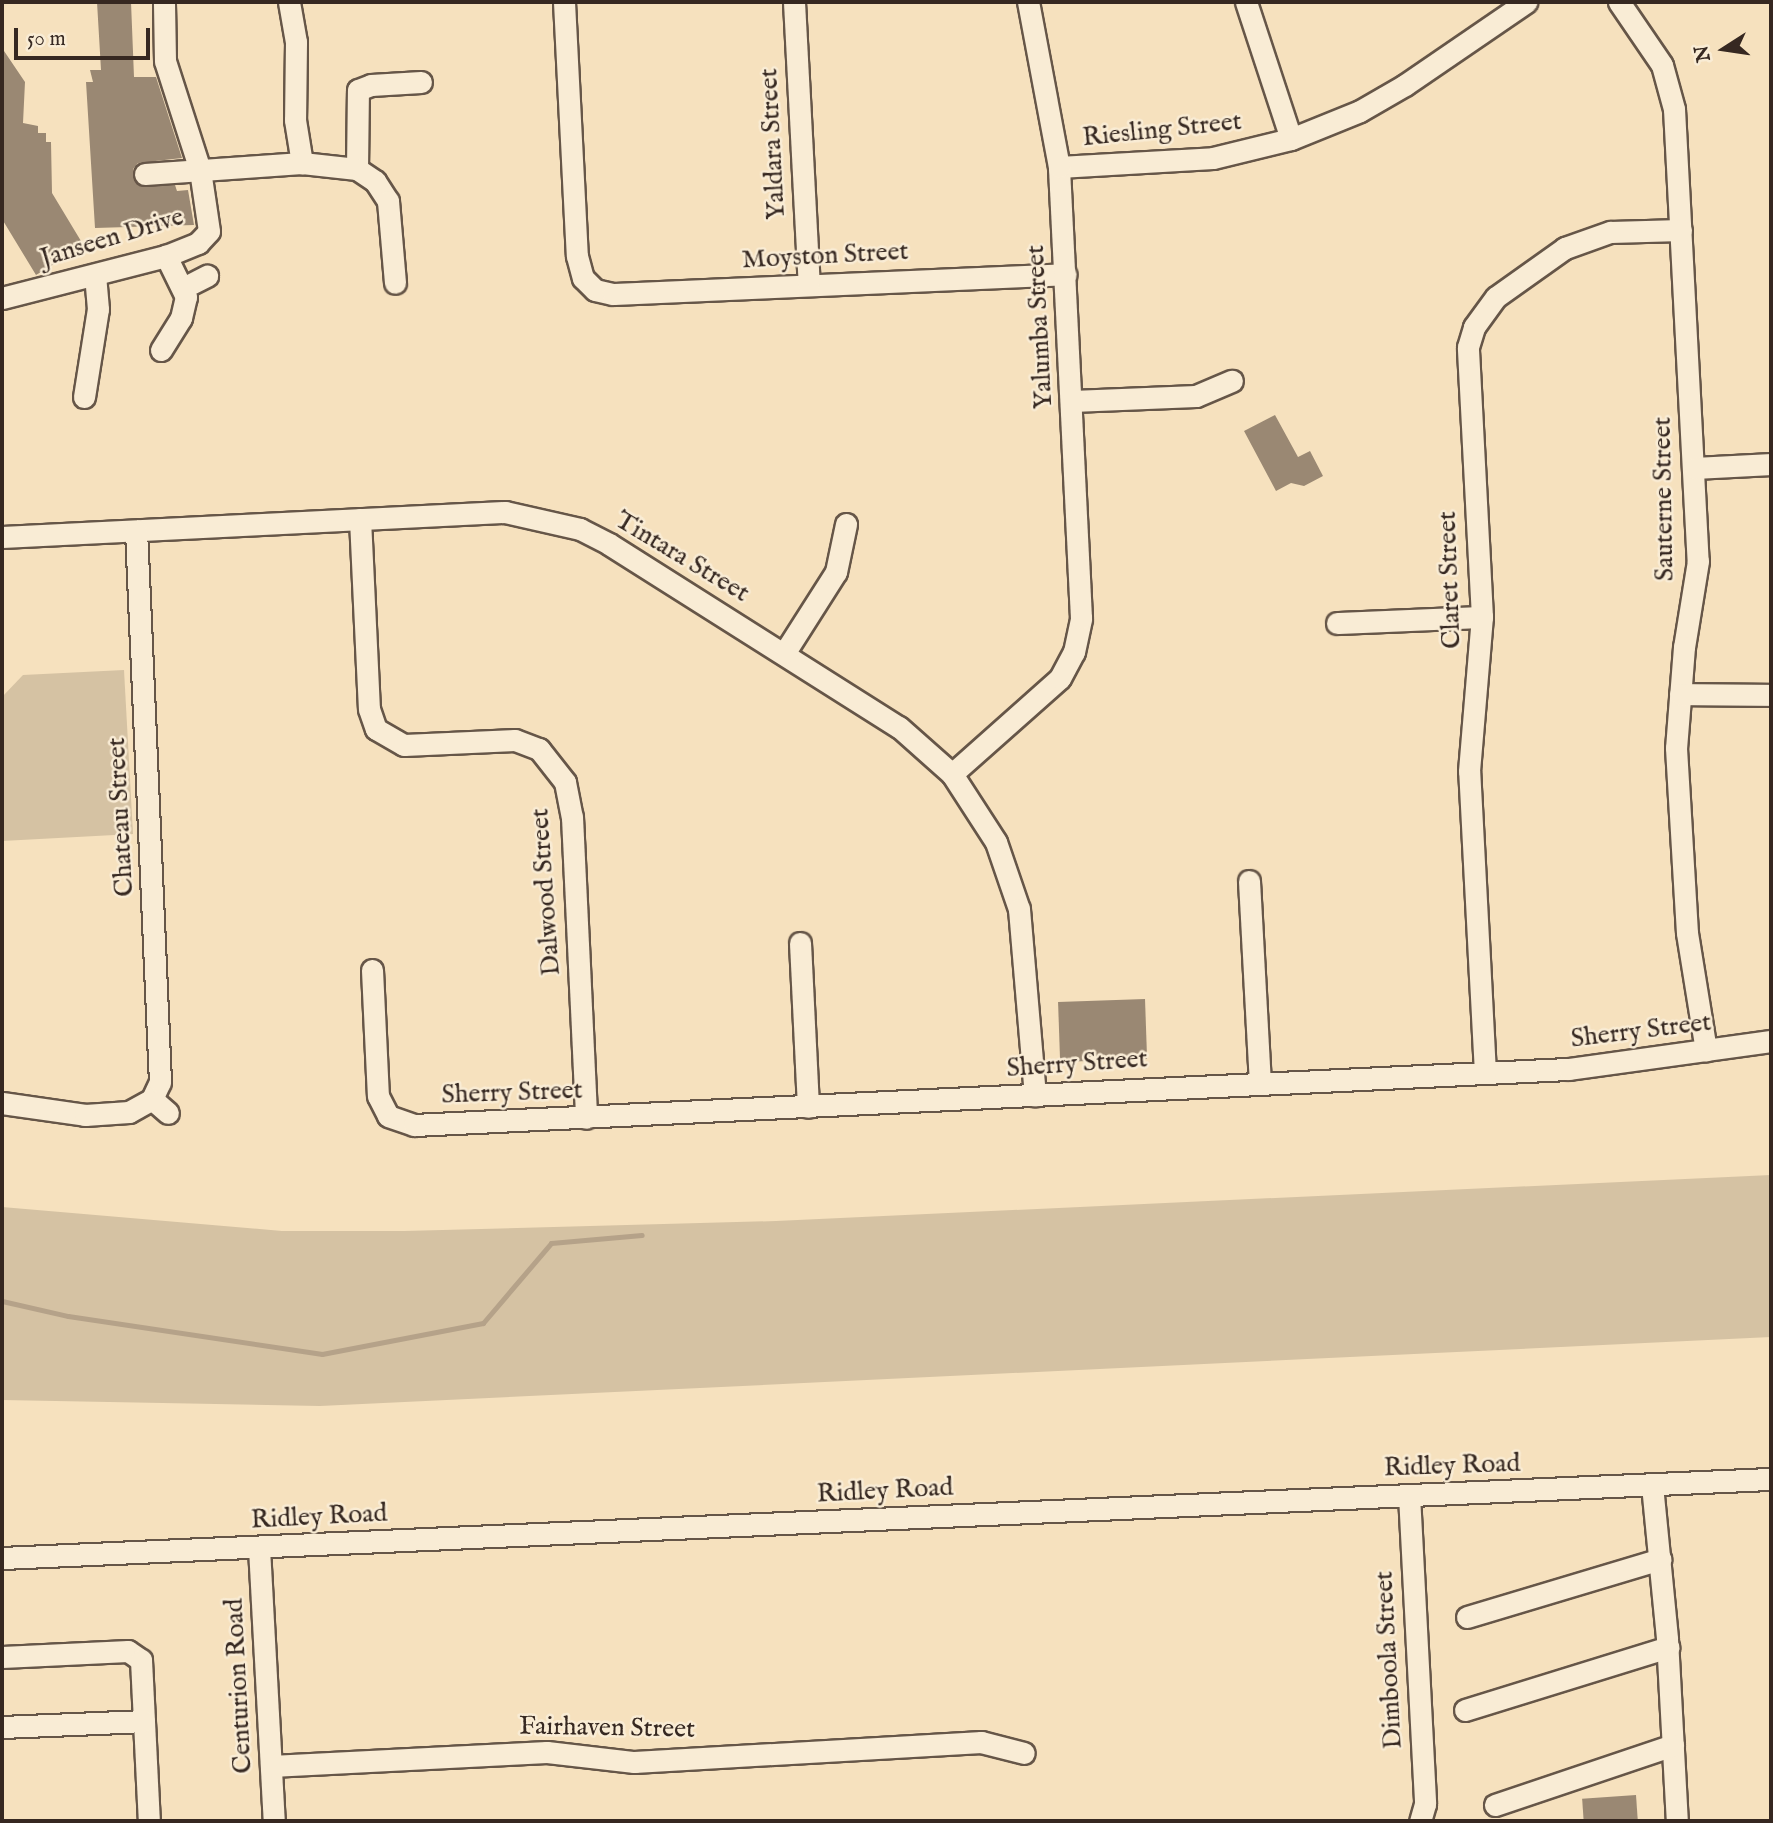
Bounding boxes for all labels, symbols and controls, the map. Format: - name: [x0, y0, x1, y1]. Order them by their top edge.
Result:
- scale bar: [18, 14, 154, 58]
- north arrow: [1689, 14, 1759, 84]
- text: 50 m: [27, 26, 66, 53]
- text: N: [1690, 43, 1717, 64]
- street label: Yaldara Street: [753, 68, 793, 220]
- street label: Riesling Street: [1081, 106, 1243, 154]
- street label: Janseen Drive: [37, 201, 187, 275]
- street label: Moyston Street: [741, 236, 909, 276]
- street label: Yalumba Street: [1020, 244, 1060, 410]
- street label: Sauterne Street: [1647, 416, 1681, 582]
- street label: Tintara Street: [609, 505, 755, 609]
- street label: Claret Street: [1432, 511, 1468, 649]
- street label: Chateau Street: [101, 737, 141, 897]
- street label: Dalwood Street: [525, 807, 567, 977]
- street label: Sherry Street: [1569, 1007, 1713, 1055]
- street label: Sherry Street: [1005, 1044, 1149, 1084]
- street label: Sherry Street: [441, 1075, 583, 1111]
- street label: Ridley Road: [1383, 1448, 1521, 1484]
- street label: Ridley Road: [816, 1472, 954, 1510]
- street label: Ridley Road: [250, 1498, 388, 1536]
- street label: Dimboola Street: [1369, 1570, 1409, 1750]
- street label: Centurion Road: [219, 1598, 259, 1774]
- street label: Fairhaven Street: [519, 1711, 695, 1745]

